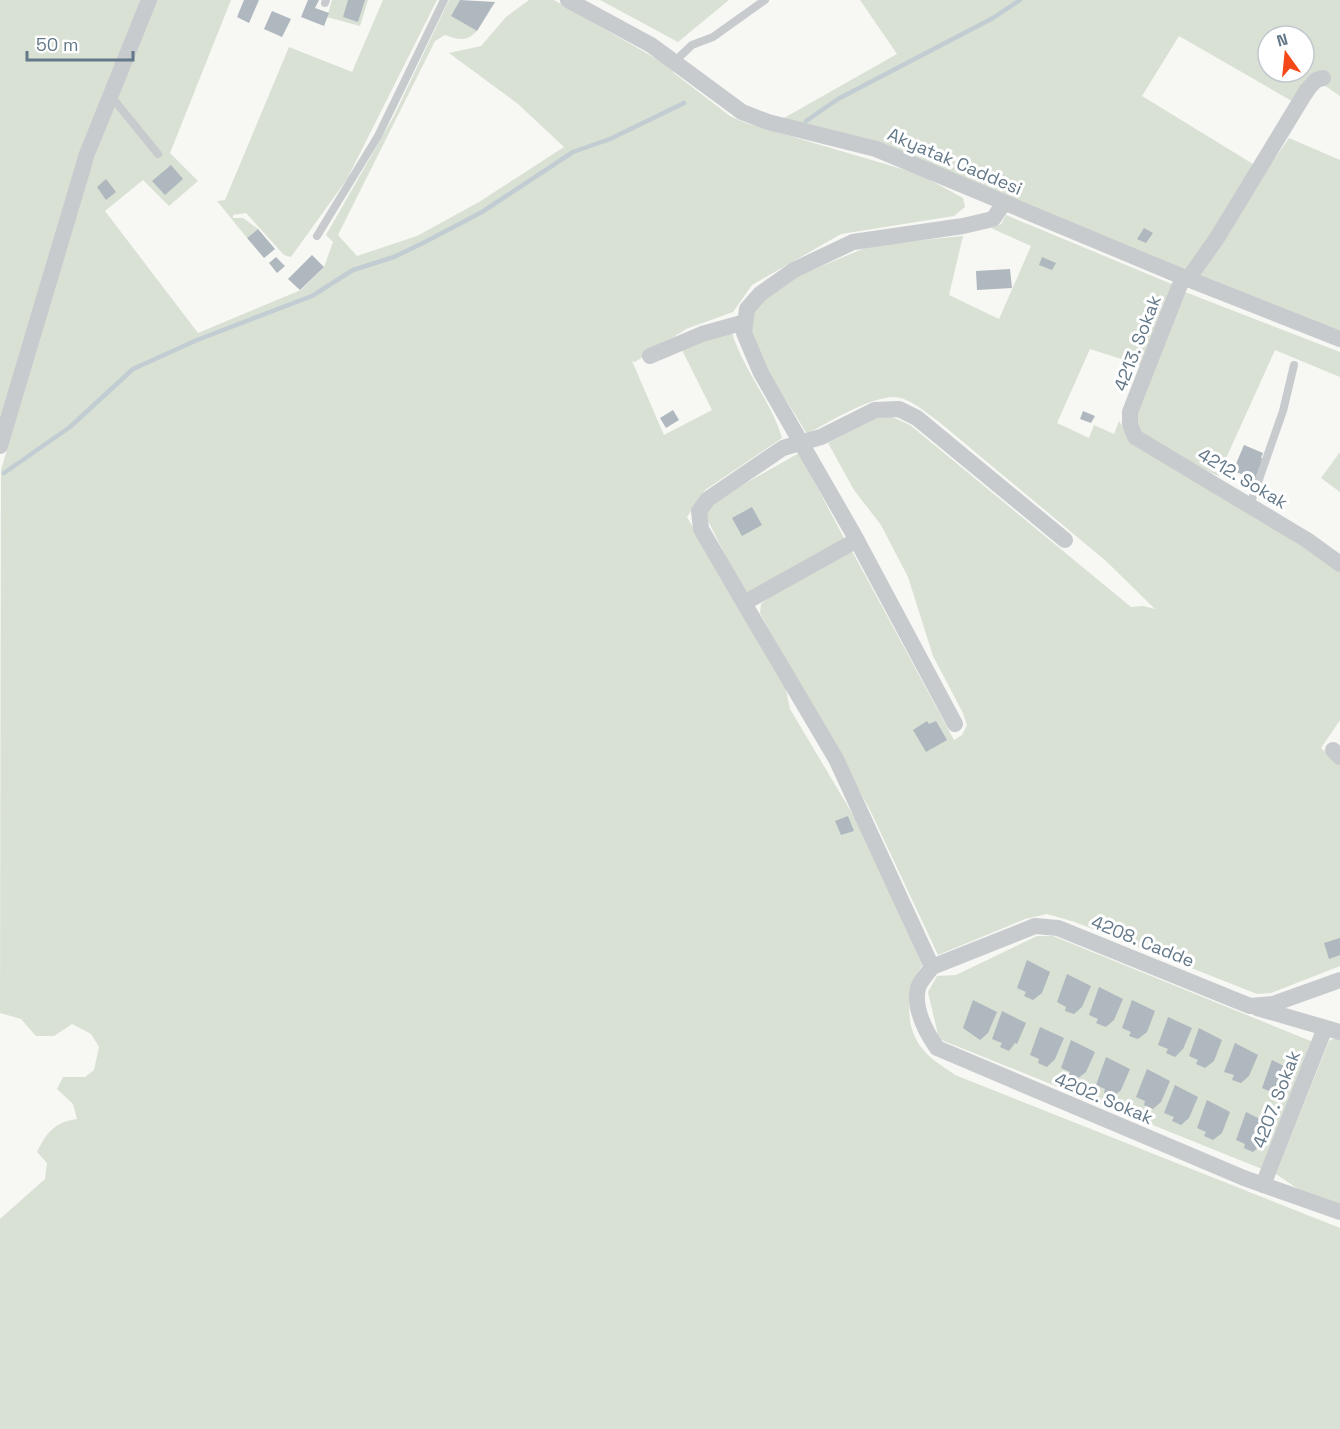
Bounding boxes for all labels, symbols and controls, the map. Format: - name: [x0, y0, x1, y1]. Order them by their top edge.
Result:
- scale bar: [27, 24, 134, 62]
- north arrow: [1256, 24, 1316, 84]
- text: N: [1274, 28, 1290, 52]
- text: 50 m: [36, 33, 78, 56]
- street label: Akyatak Caddesi: [884, 122, 1026, 200]
- street label: 4213. Sokak: [1108, 292, 1166, 394]
- street label: 4212. Sokak: [1194, 442, 1292, 514]
- street label: 4208. Cadde: [1088, 910, 1198, 972]
- street label: 4207. Sokak: [1247, 1047, 1305, 1151]
- street label: 4202. Sokak: [1051, 1067, 1157, 1129]

